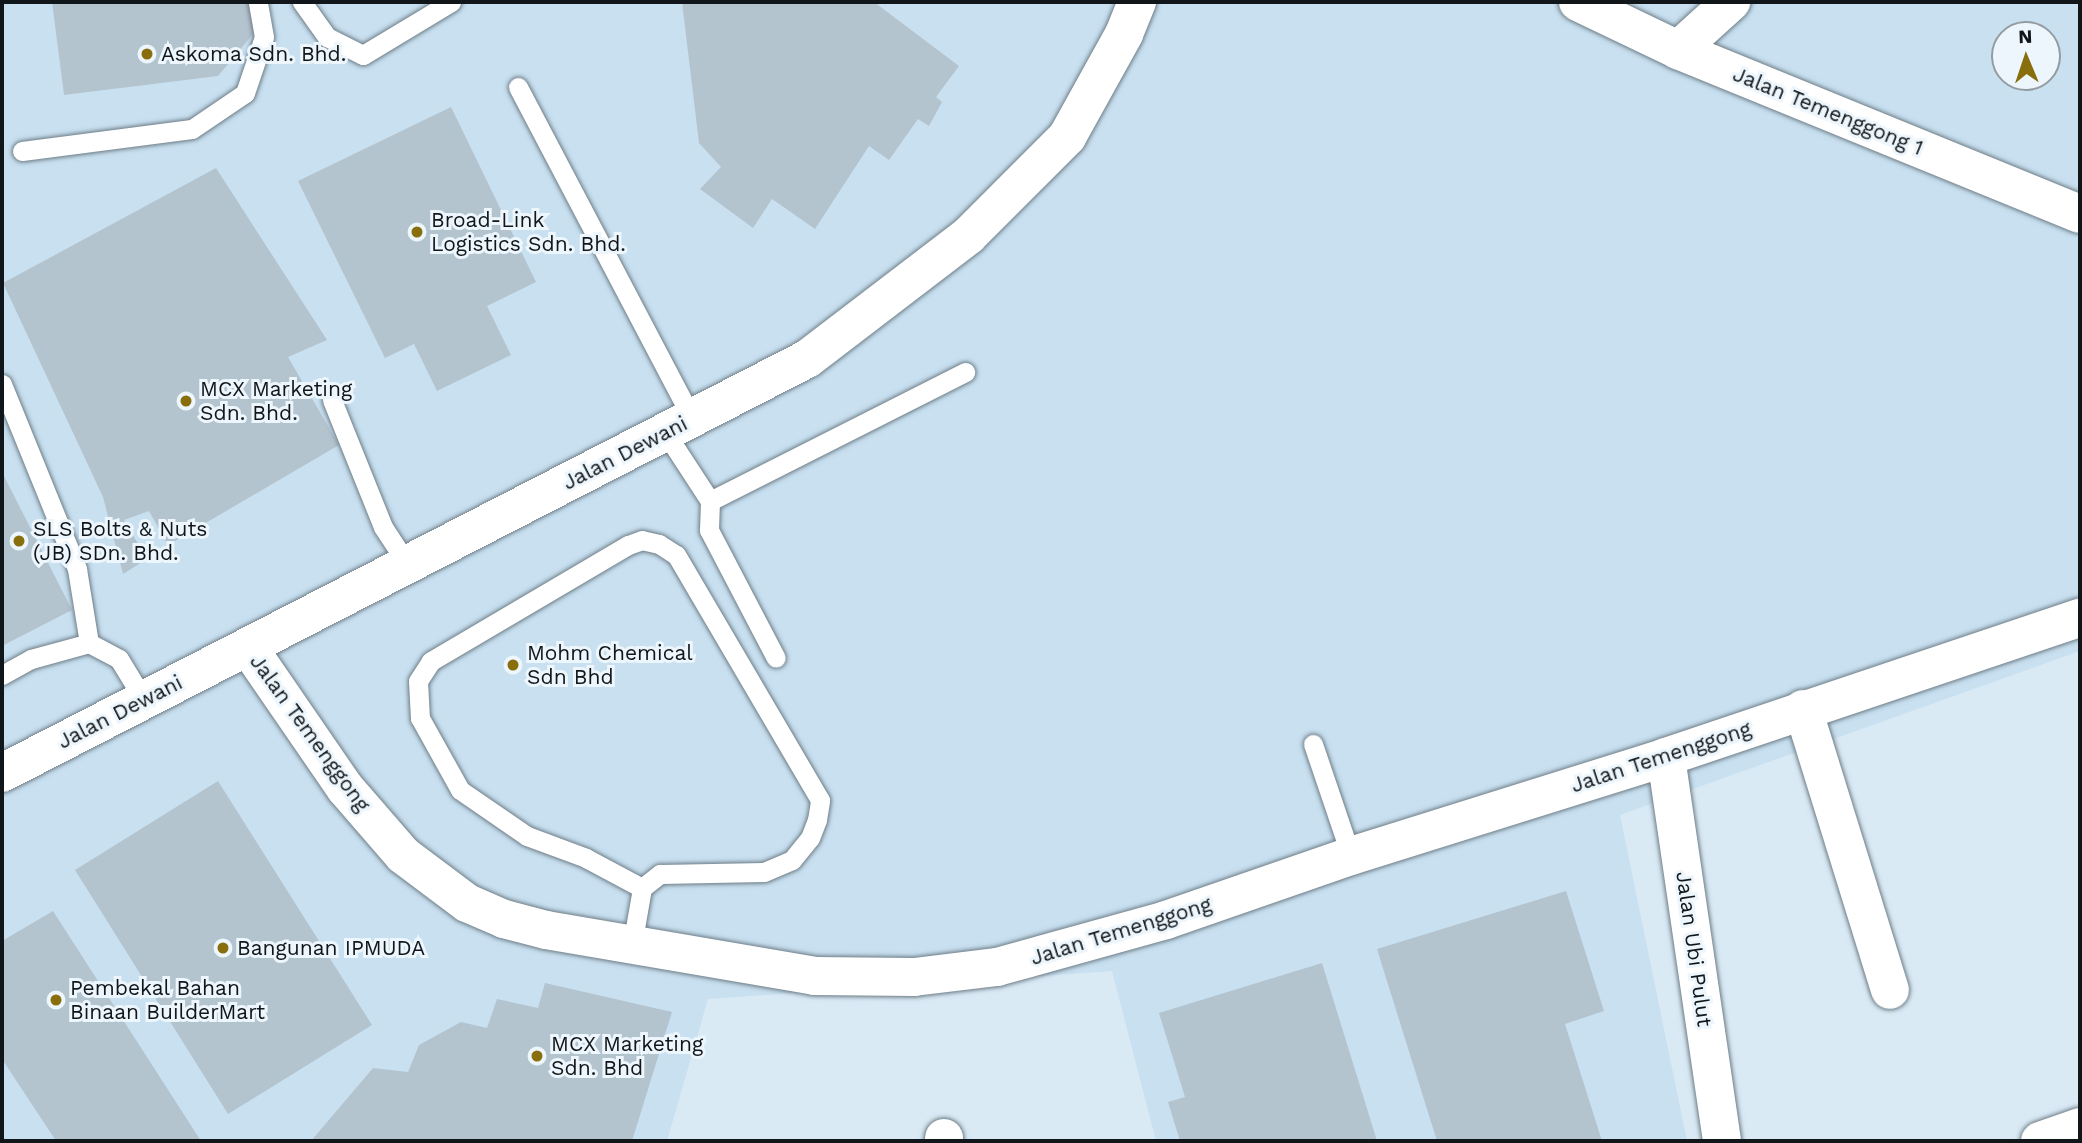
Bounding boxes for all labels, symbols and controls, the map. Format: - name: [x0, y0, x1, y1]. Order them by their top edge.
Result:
- north arrow: [1991, 21, 2061, 91]
- text: N: [2018, 25, 2033, 48]
- place label: Askoma Sdn. Bhd.: [161, 41, 347, 67]
- marker: Askoma Sdn. Bhd.: [139, 46, 155, 62]
- street label: Jalan Temenggong 1: [1729, 61, 1927, 161]
- place label: Broad-Link Logistics Sdn. Bhd.: [431, 207, 626, 257]
- marker: Broad-Link Logistics Sdn. Bhd.: [409, 224, 425, 240]
- place label: MCX Marketing Sdn. Bhd.: [200, 376, 352, 426]
- marker: MCX Marketing Sdn. Bhd.: [178, 393, 194, 409]
- street label: Jalan Dewani: [558, 411, 692, 495]
- place label: SLS Bolts & Nuts (JB) SDn. Bhd.: [33, 516, 207, 566]
- marker: SLS Bolts & Nuts (JB) SDn. Bhd.: [11, 533, 27, 549]
- place label: Mohm Chemical Sdn Bhd: [527, 640, 693, 690]
- street label: Jalan Temenggong: [244, 649, 376, 817]
- marker: Mohm Chemical Sdn Bhd: [505, 657, 521, 673]
- street label: Jalan Dewani: [53, 670, 187, 754]
- street label: Jalan Temenggong: [1567, 716, 1755, 798]
- street label: Jalan Ubi Pulut: [1671, 870, 1717, 1028]
- street label: Jalan Temenggong: [1027, 891, 1215, 971]
- place label: Bangunan IPMUDA: [237, 935, 425, 961]
- marker: Bangunan IPMUDA: [215, 940, 231, 956]
- place label: Pembekal Bahan Binaan BuilderMart: [70, 975, 265, 1025]
- marker: Pembekal Bahan Binaan BuilderMart: [48, 992, 64, 1008]
- place label: MCX Marketing Sdn. Bhd: [551, 1031, 703, 1081]
- marker: MCX Marketing Sdn. Bhd: [529, 1048, 545, 1064]

